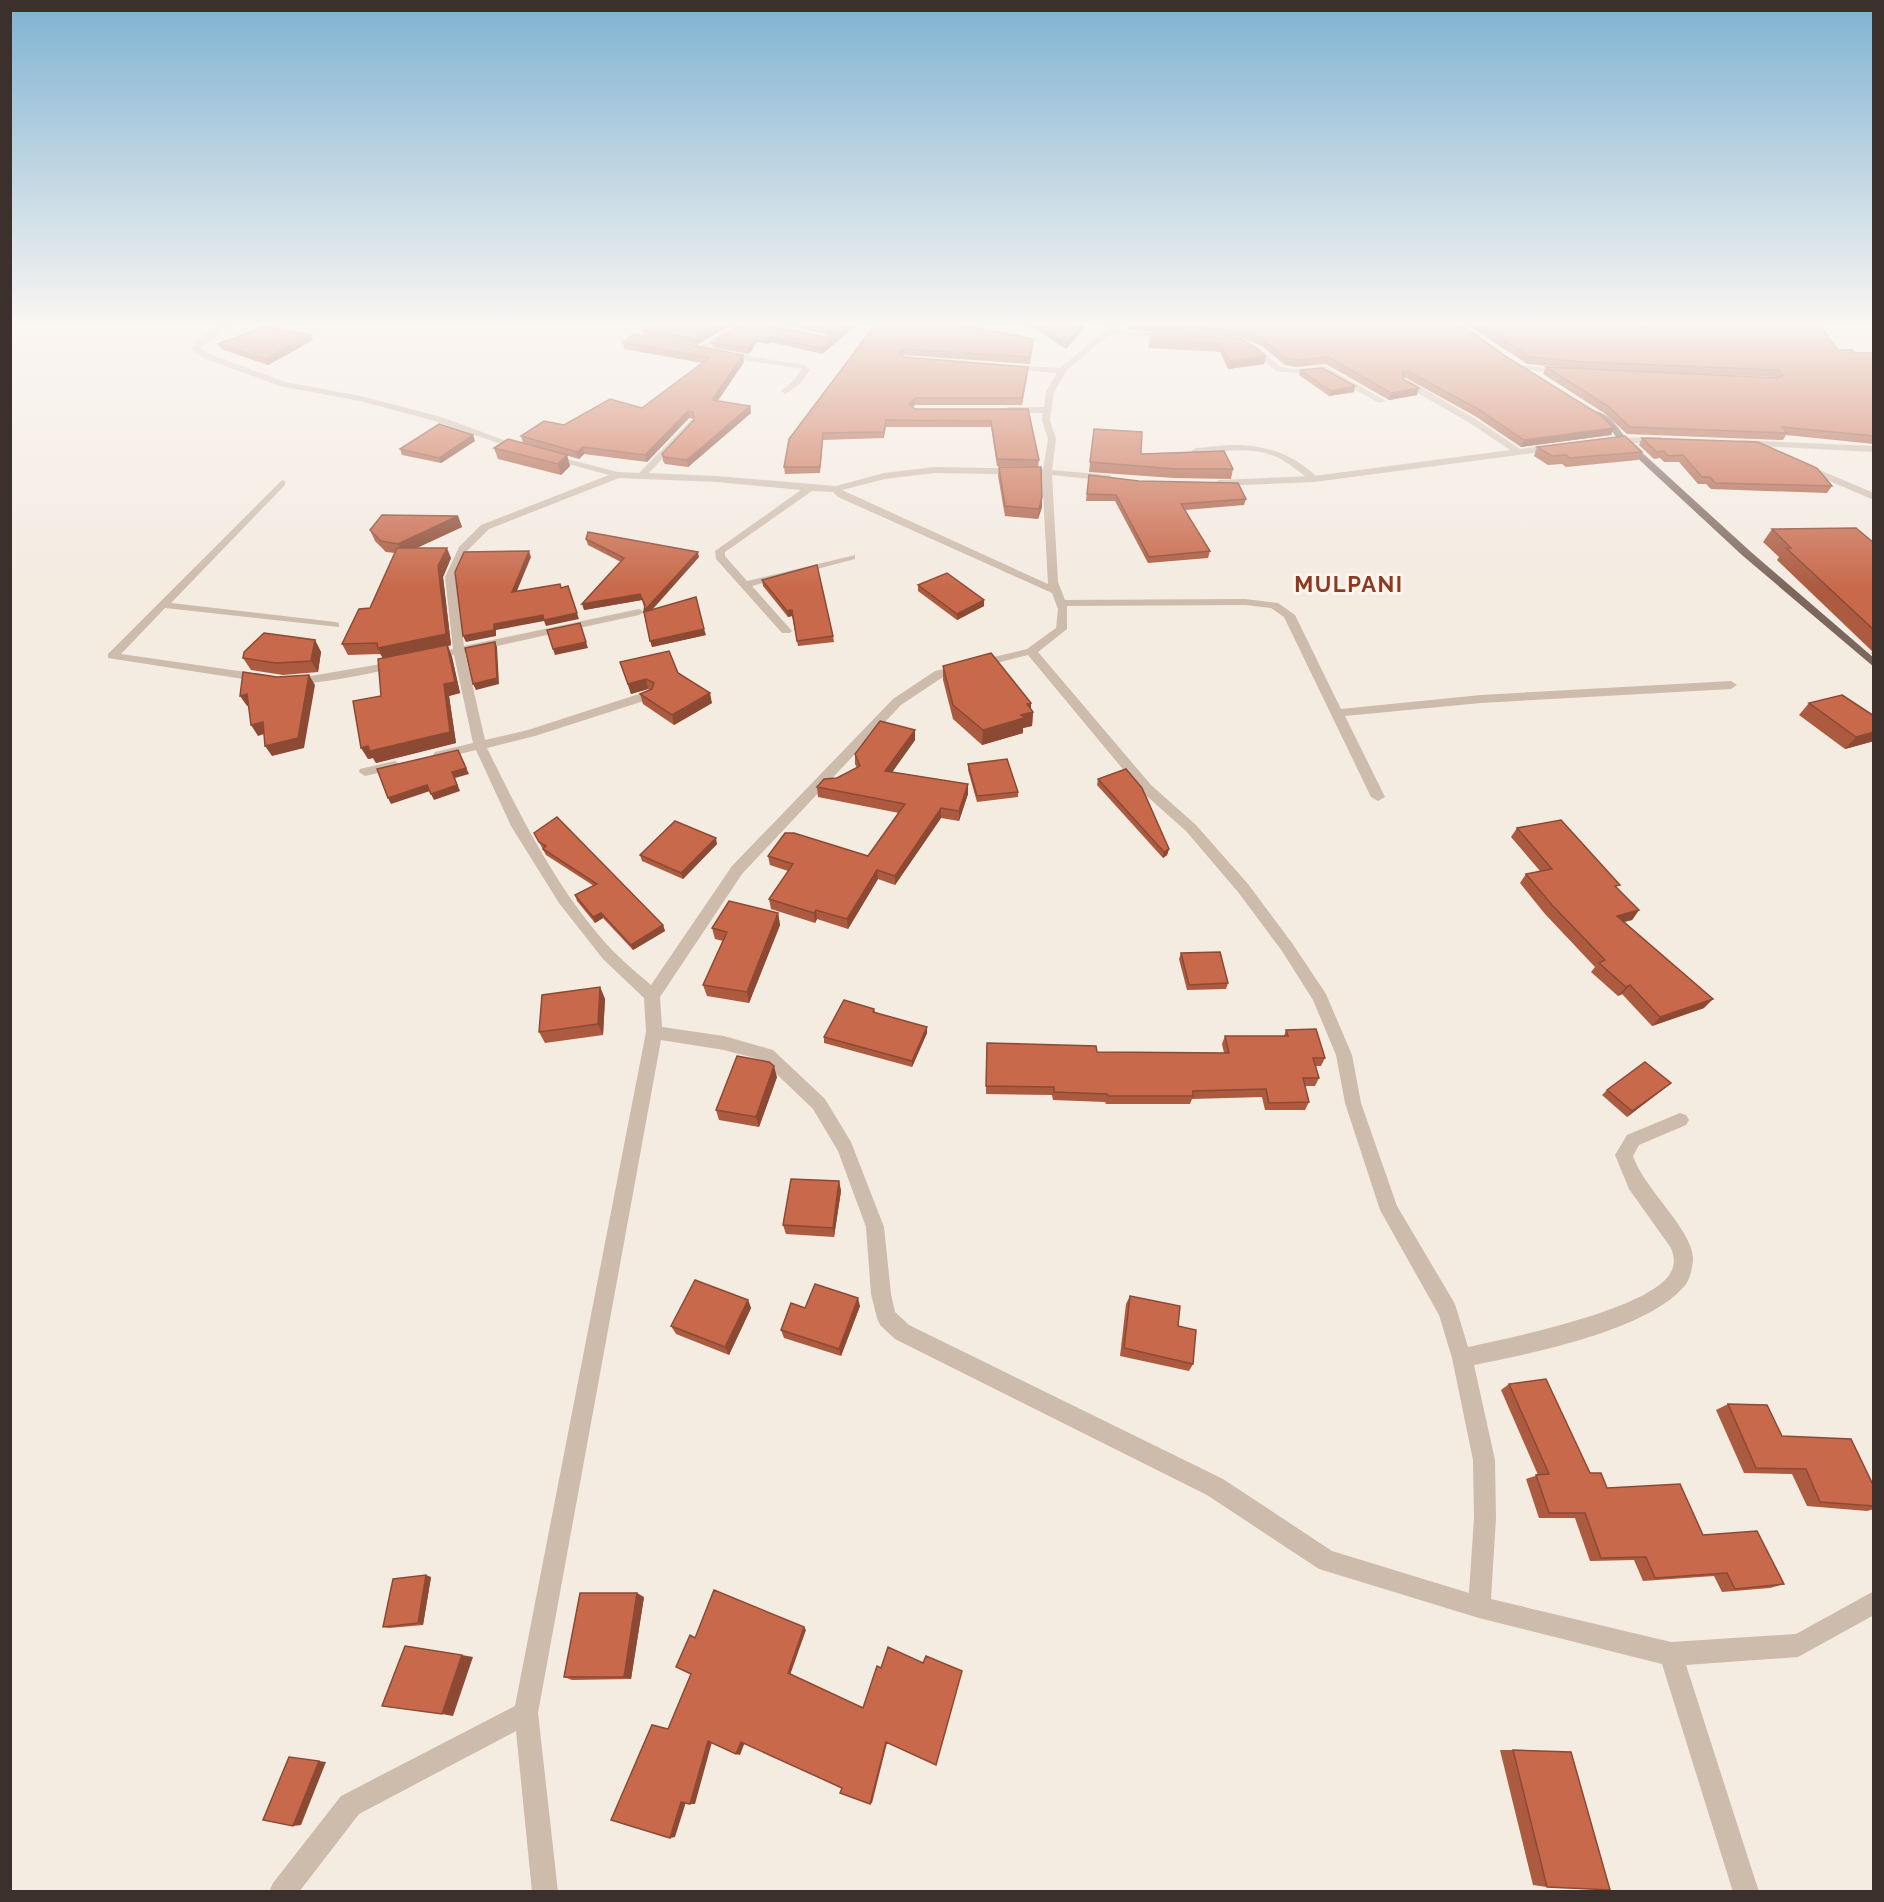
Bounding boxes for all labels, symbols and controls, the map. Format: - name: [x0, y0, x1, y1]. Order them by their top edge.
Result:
- district label: MULPANI: [1294, 571, 1404, 597]

